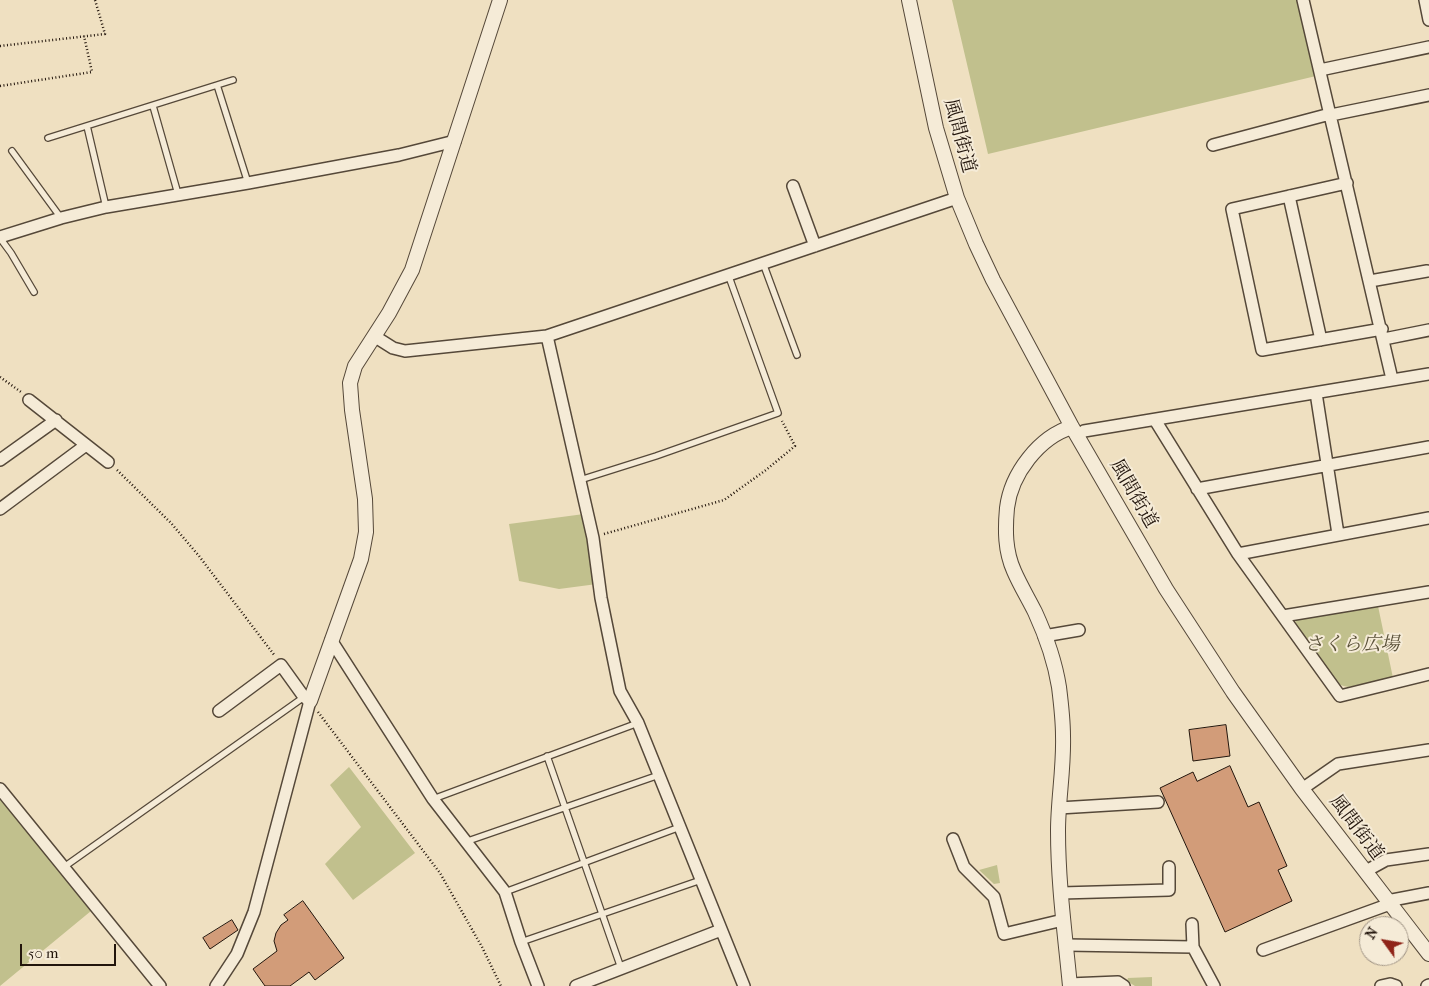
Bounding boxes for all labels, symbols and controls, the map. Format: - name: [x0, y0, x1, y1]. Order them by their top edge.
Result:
- street label: 風間街道: [938, 96, 980, 176]
- street label: 風間街道: [1104, 455, 1162, 533]
- park label: さくら広場: [1305, 634, 1399, 656]
- street label: 風間街道: [1324, 791, 1388, 865]
- north arrow: [1359, 916, 1409, 966]
- text: N: [1362, 924, 1382, 942]
- scale bar: [22, 934, 119, 966]
- text: 50 m: [28, 944, 58, 962]

